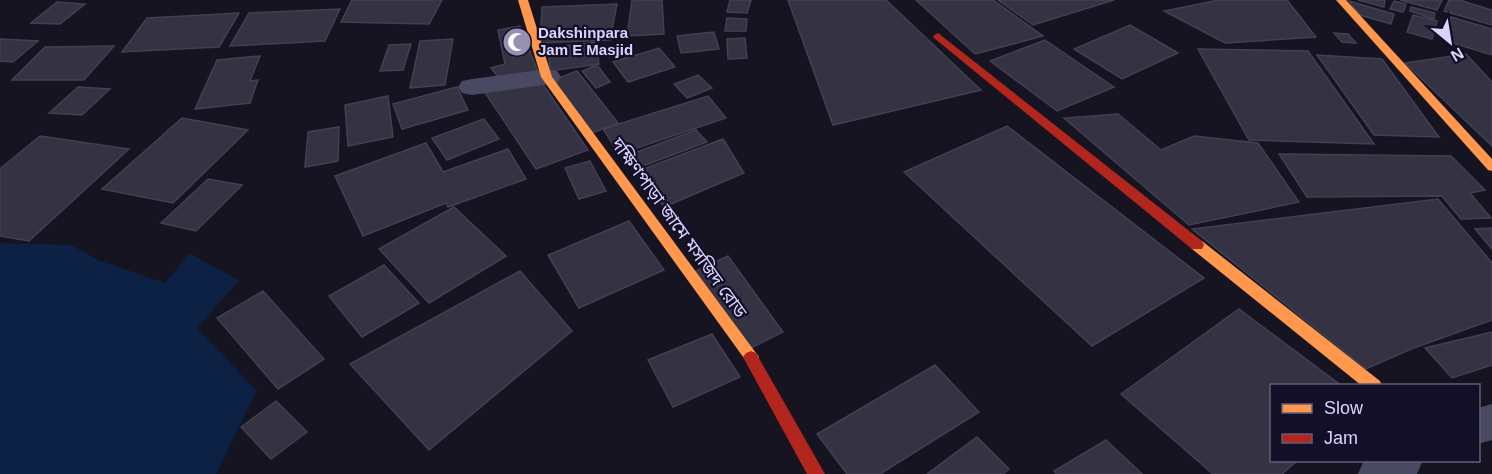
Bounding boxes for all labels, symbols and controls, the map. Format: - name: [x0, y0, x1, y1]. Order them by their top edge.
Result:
- north arrow: [1420, 12, 1480, 72]
- place label: Dakshinpara Jam E Masjid: [538, 24, 633, 58]
- mosque icon: Dakshinpara Jam E Masjid: [501, 26, 533, 58]
- text: N: [1448, 44, 1467, 65]
- street label: দক্ষিণপাড়া জামে মসজিদ রোড: [607, 134, 751, 322]
- legend: [1270, 384, 1480, 462]
- text: Slow: [1324, 398, 1364, 418]
- text: Jam: [1324, 428, 1358, 448]

